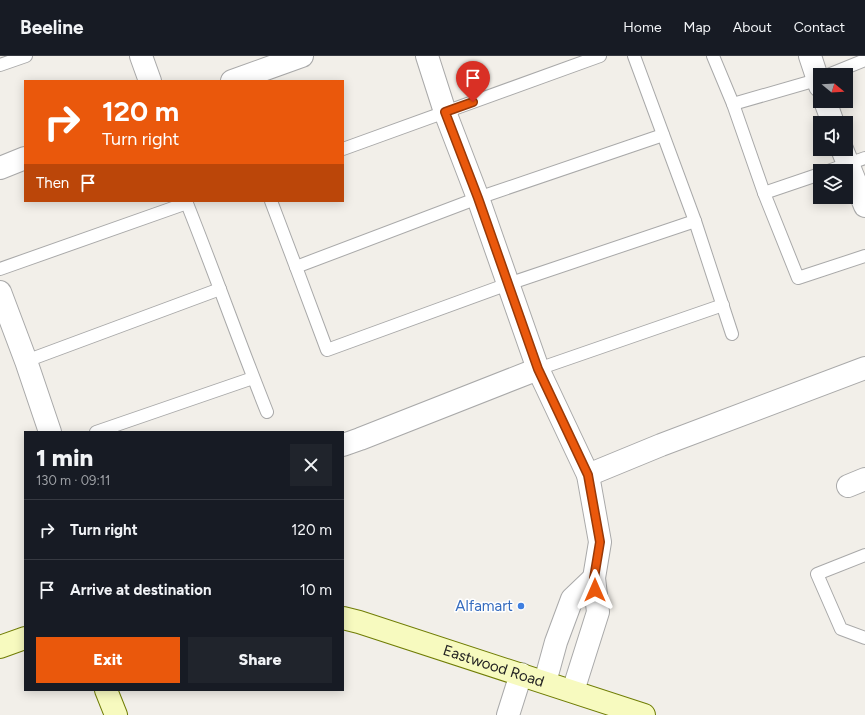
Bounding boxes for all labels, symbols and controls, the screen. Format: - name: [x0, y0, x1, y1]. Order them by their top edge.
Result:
- text: Beeline: [20, 16, 84, 39]
- text: Home: [623, 19, 662, 36]
- text: Map: [684, 19, 711, 36]
- text: About: [733, 19, 772, 36]
- text: Contact: [794, 19, 845, 36]
- pin: [456, 61, 490, 102]
- icon: arrive: [462, 67, 484, 89]
- north arrow: [813, 68, 853, 108]
- map controls: [813, 68, 853, 204]
- text: 120 m: [102, 94, 179, 128]
- icon: right: [36, 96, 88, 148]
- button: sound: [813, 116, 853, 156]
- text: Turn right: [102, 128, 179, 150]
- button: layers: [813, 164, 853, 204]
- icon: arrive: [77, 172, 99, 194]
- text: Then: [36, 174, 69, 192]
- text: 1 min: [36, 443, 93, 472]
- button: close: [290, 444, 332, 486]
- text: 130 m · 09:11: [36, 473, 111, 488]
- icon: right: [36, 519, 58, 541]
- text: Turn right: [70, 521, 138, 539]
- text: 120 m: [291, 521, 332, 539]
- position arrow: [574, 569, 616, 611]
- icon: arrive: [36, 579, 58, 601]
- text: Arrive at destination: [70, 581, 211, 599]
- text: 10 m: [300, 581, 332, 599]
- place label: Alfamart: [455, 597, 513, 615]
- marker: Alfamart: [516, 601, 526, 611]
- button: Exit: [36, 637, 180, 683]
- button: Share: [188, 637, 332, 683]
- street label: Eastwood Road: [441, 641, 546, 691]

